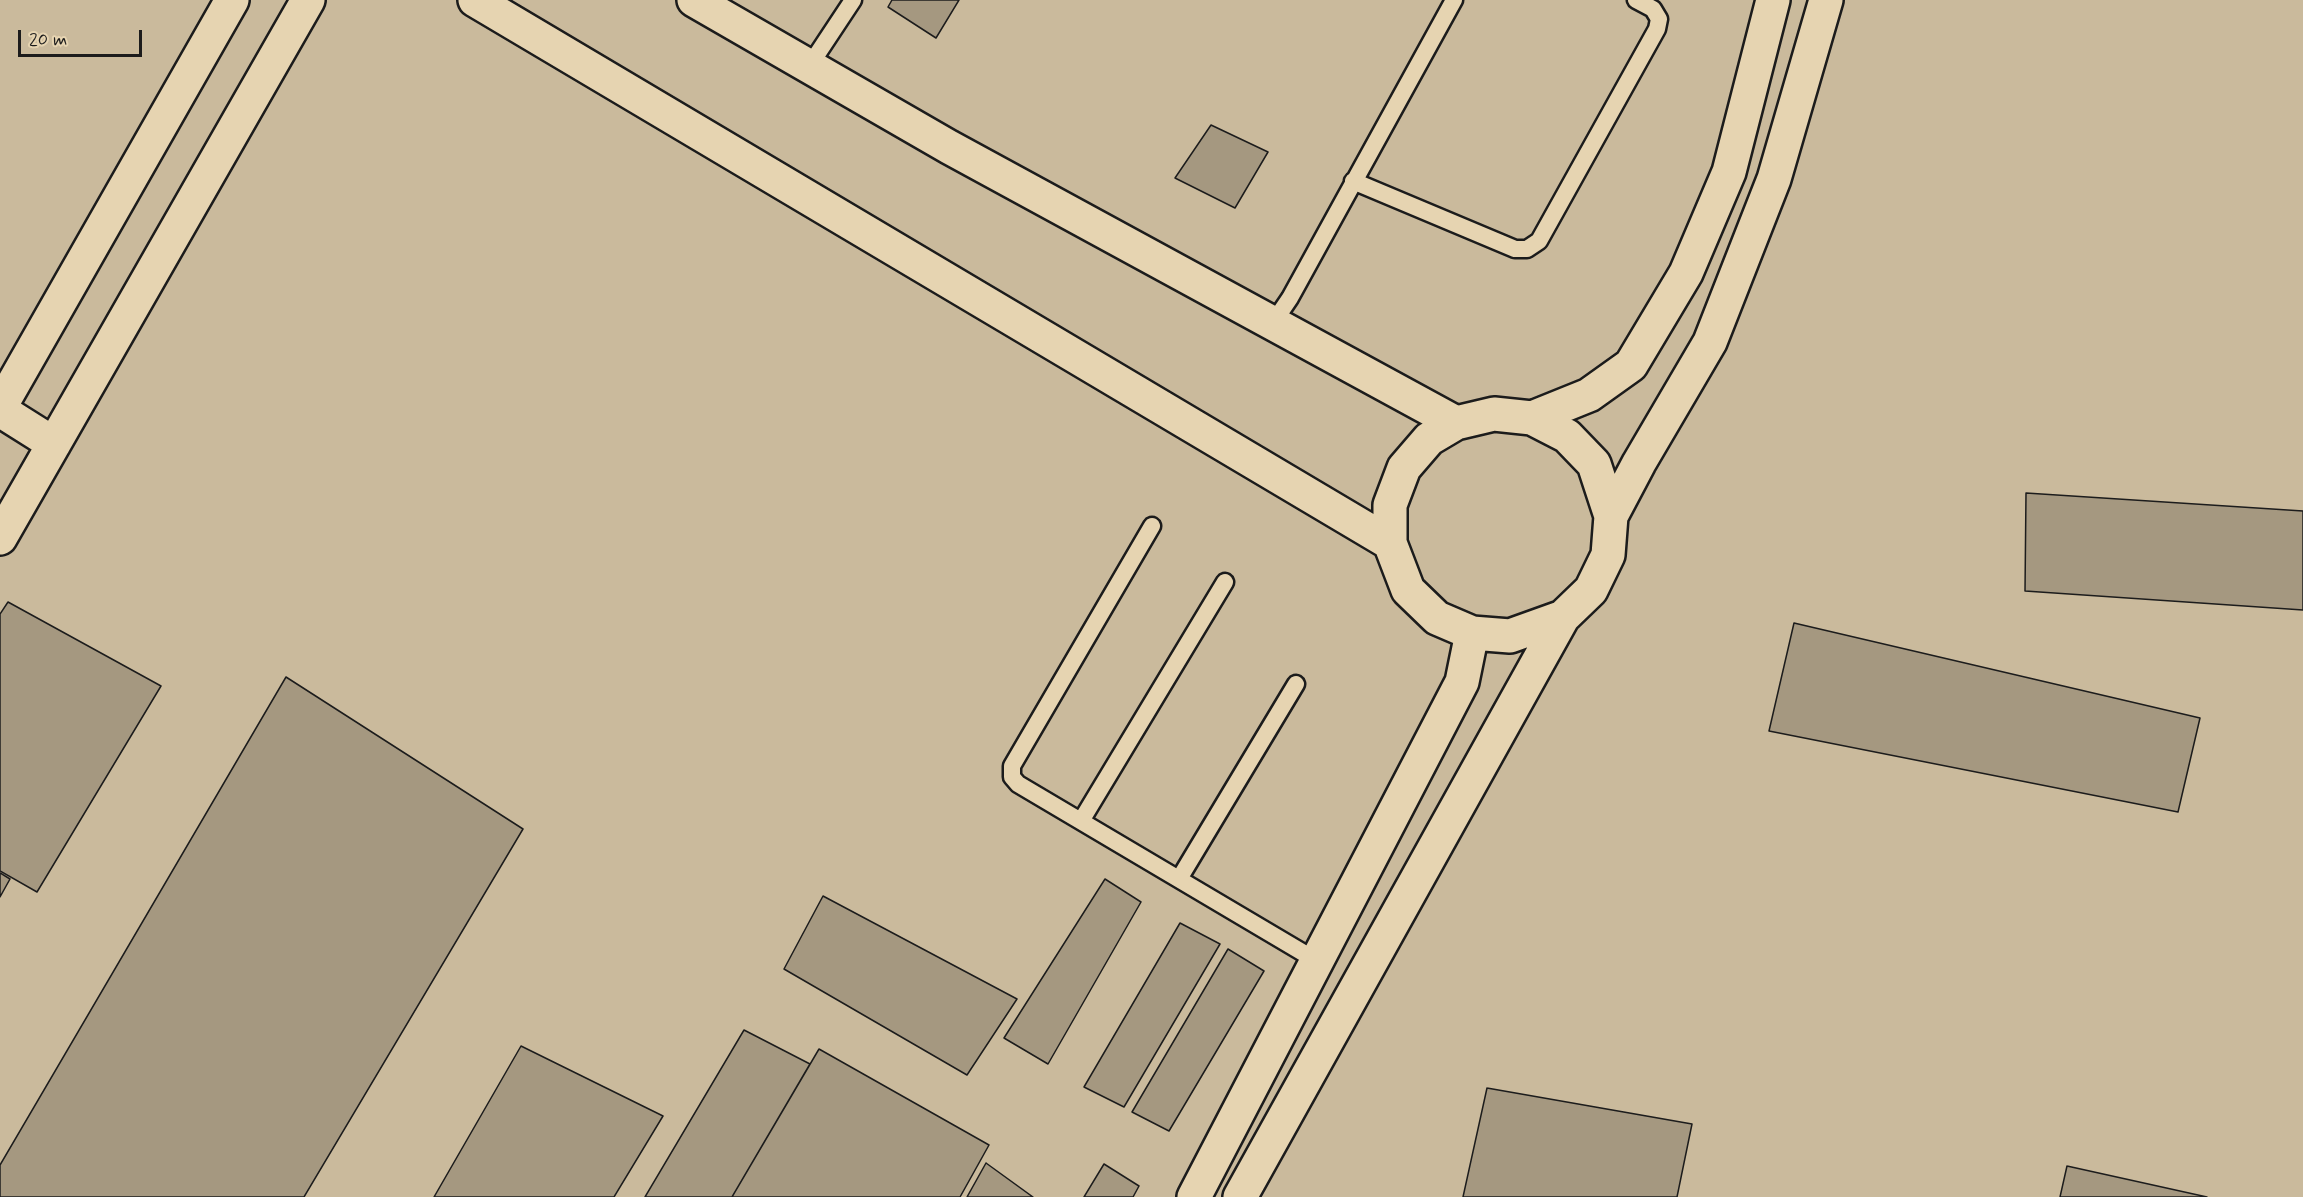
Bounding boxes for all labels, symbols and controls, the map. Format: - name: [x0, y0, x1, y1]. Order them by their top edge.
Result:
- scale bar: [21, 18, 146, 56]
- text: 20 m: [29, 28, 67, 52]

